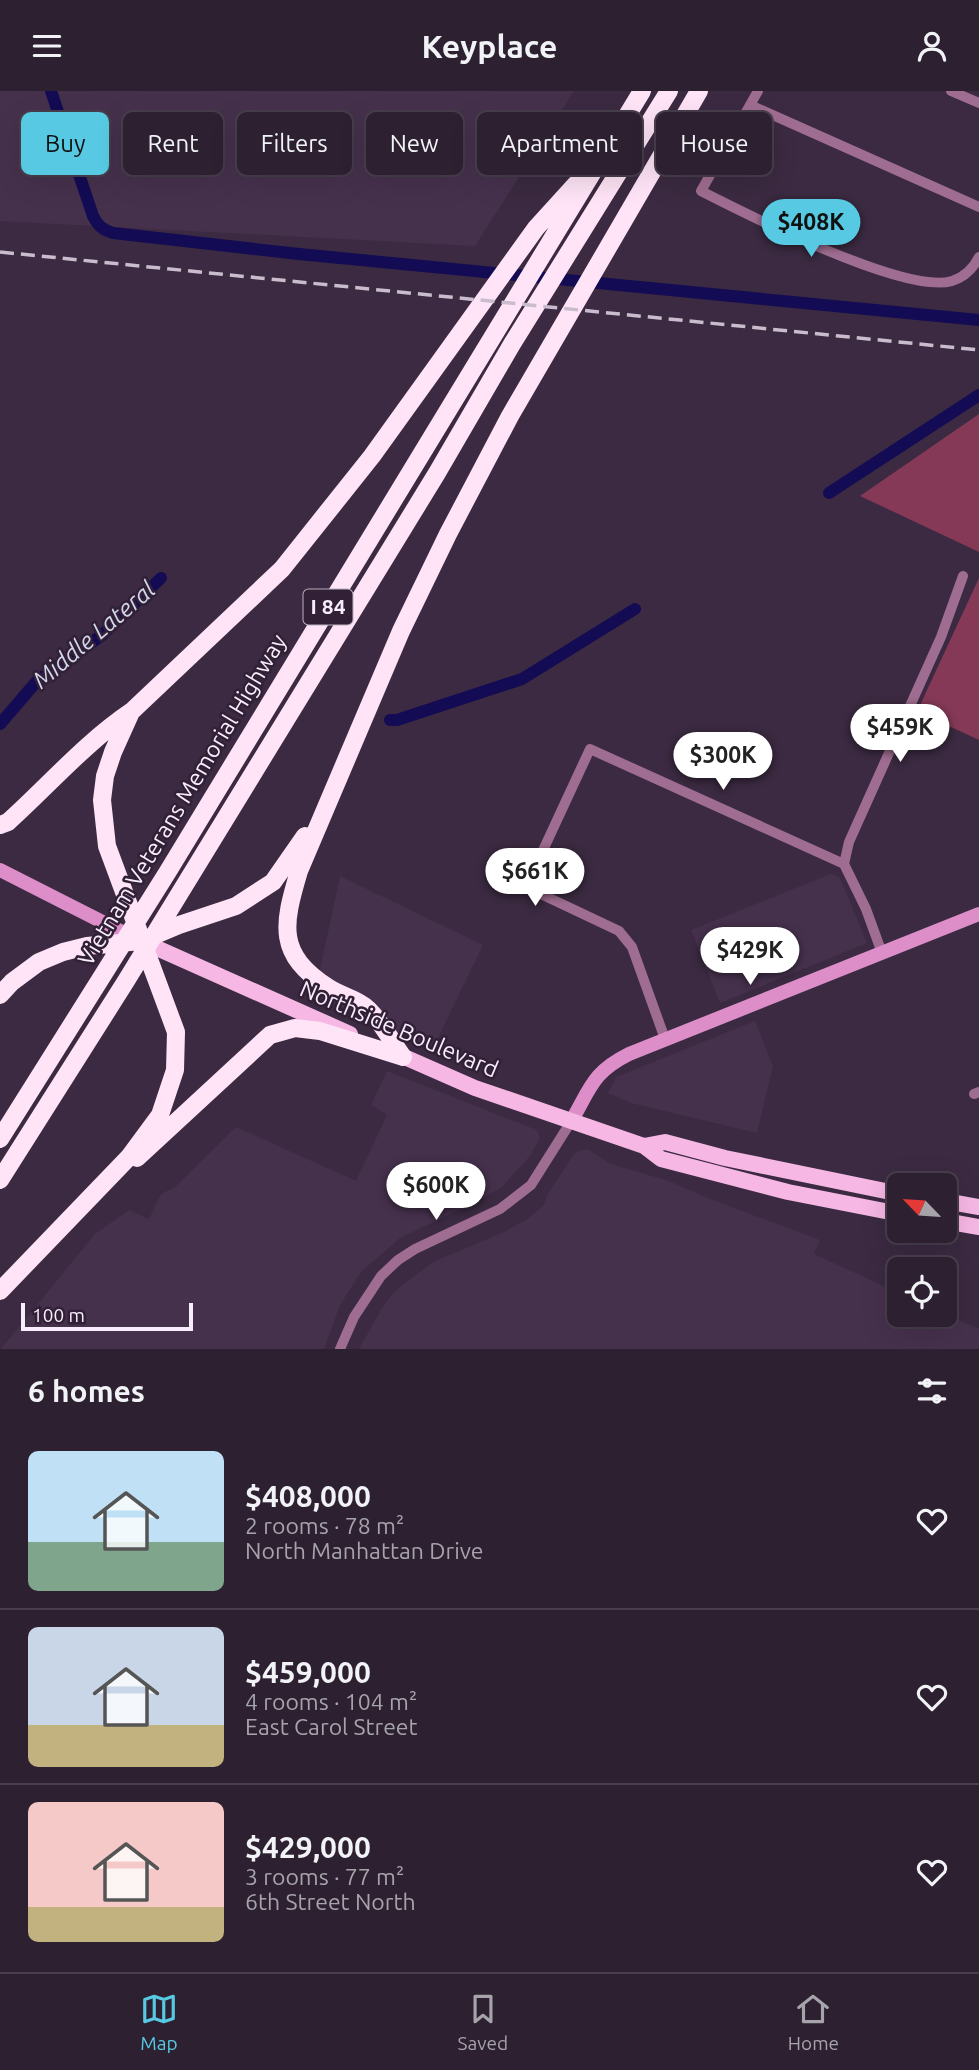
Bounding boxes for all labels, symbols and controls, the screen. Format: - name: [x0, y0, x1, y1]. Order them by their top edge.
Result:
- icon: menu: [28, 27, 66, 65]
- icon: person: [913, 27, 951, 65]
- text: Keyplace: [422, 28, 557, 64]
- chip: Buy: [21, 112, 109, 175]
- chip: Rent: [123, 112, 223, 175]
- chip: Filters: [237, 112, 352, 175]
- chip: New: [366, 112, 463, 175]
- chip: Apartment: [477, 112, 642, 175]
- chip: House: [656, 112, 772, 175]
- pin: $408K: [762, 199, 860, 259]
- text: $408K: [777, 209, 845, 234]
- water label: Middle Lateral: [27, 576, 160, 694]
- road number: I 84: [304, 589, 352, 625]
- street label: Vietnam Veterans Memorial Highway: [73, 630, 291, 970]
- pin: $459K: [851, 705, 949, 764]
- text: $459K: [866, 714, 934, 739]
- pin: $300K: [674, 733, 772, 792]
- text: $300K: [689, 742, 757, 767]
- pin: $661K: [486, 849, 584, 908]
- text: $661K: [501, 858, 569, 883]
- pin: $429K: [701, 927, 799, 987]
- text: $429K: [716, 937, 784, 962]
- street label: Northside Boulevard: [296, 975, 502, 1082]
- pin: $600K: [387, 1163, 485, 1222]
- text: $600K: [402, 1172, 470, 1197]
- north arrow: [887, 1173, 957, 1243]
- map controls: [887, 1173, 957, 1327]
- button: locate: [887, 1257, 957, 1327]
- scale bar: [21, 1300, 192, 1332]
- text: 100 m: [32, 1304, 85, 1326]
- icon: filters: [913, 1372, 951, 1410]
- text: 6 homes: [28, 1374, 145, 1408]
- icon: home: [84, 1479, 168, 1563]
- text: $408,000: [245, 1479, 371, 1513]
- icon: heart: [913, 1502, 951, 1540]
- text: 2 rooms · 78 m²: [245, 1513, 404, 1538]
- text: North Manhattan Drive: [245, 1538, 484, 1563]
- icon: home: [84, 1655, 168, 1739]
- text: $459,000: [245, 1655, 371, 1689]
- icon: heart: [913, 1678, 951, 1716]
- text: 4 rooms · 104 m²: [245, 1689, 417, 1714]
- text: East Carol Street: [245, 1714, 418, 1739]
- icon: home: [84, 1830, 168, 1914]
- text: $429,000: [245, 1830, 371, 1864]
- icon: heart: [913, 1853, 951, 1891]
- text: 3 rooms · 77 m²: [245, 1864, 404, 1889]
- text: 6th Street North: [245, 1889, 416, 1914]
- tab: Map: [140, 1990, 178, 2054]
- tab: Saved: [458, 1990, 508, 2054]
- tab: Home: [788, 1990, 839, 2054]

